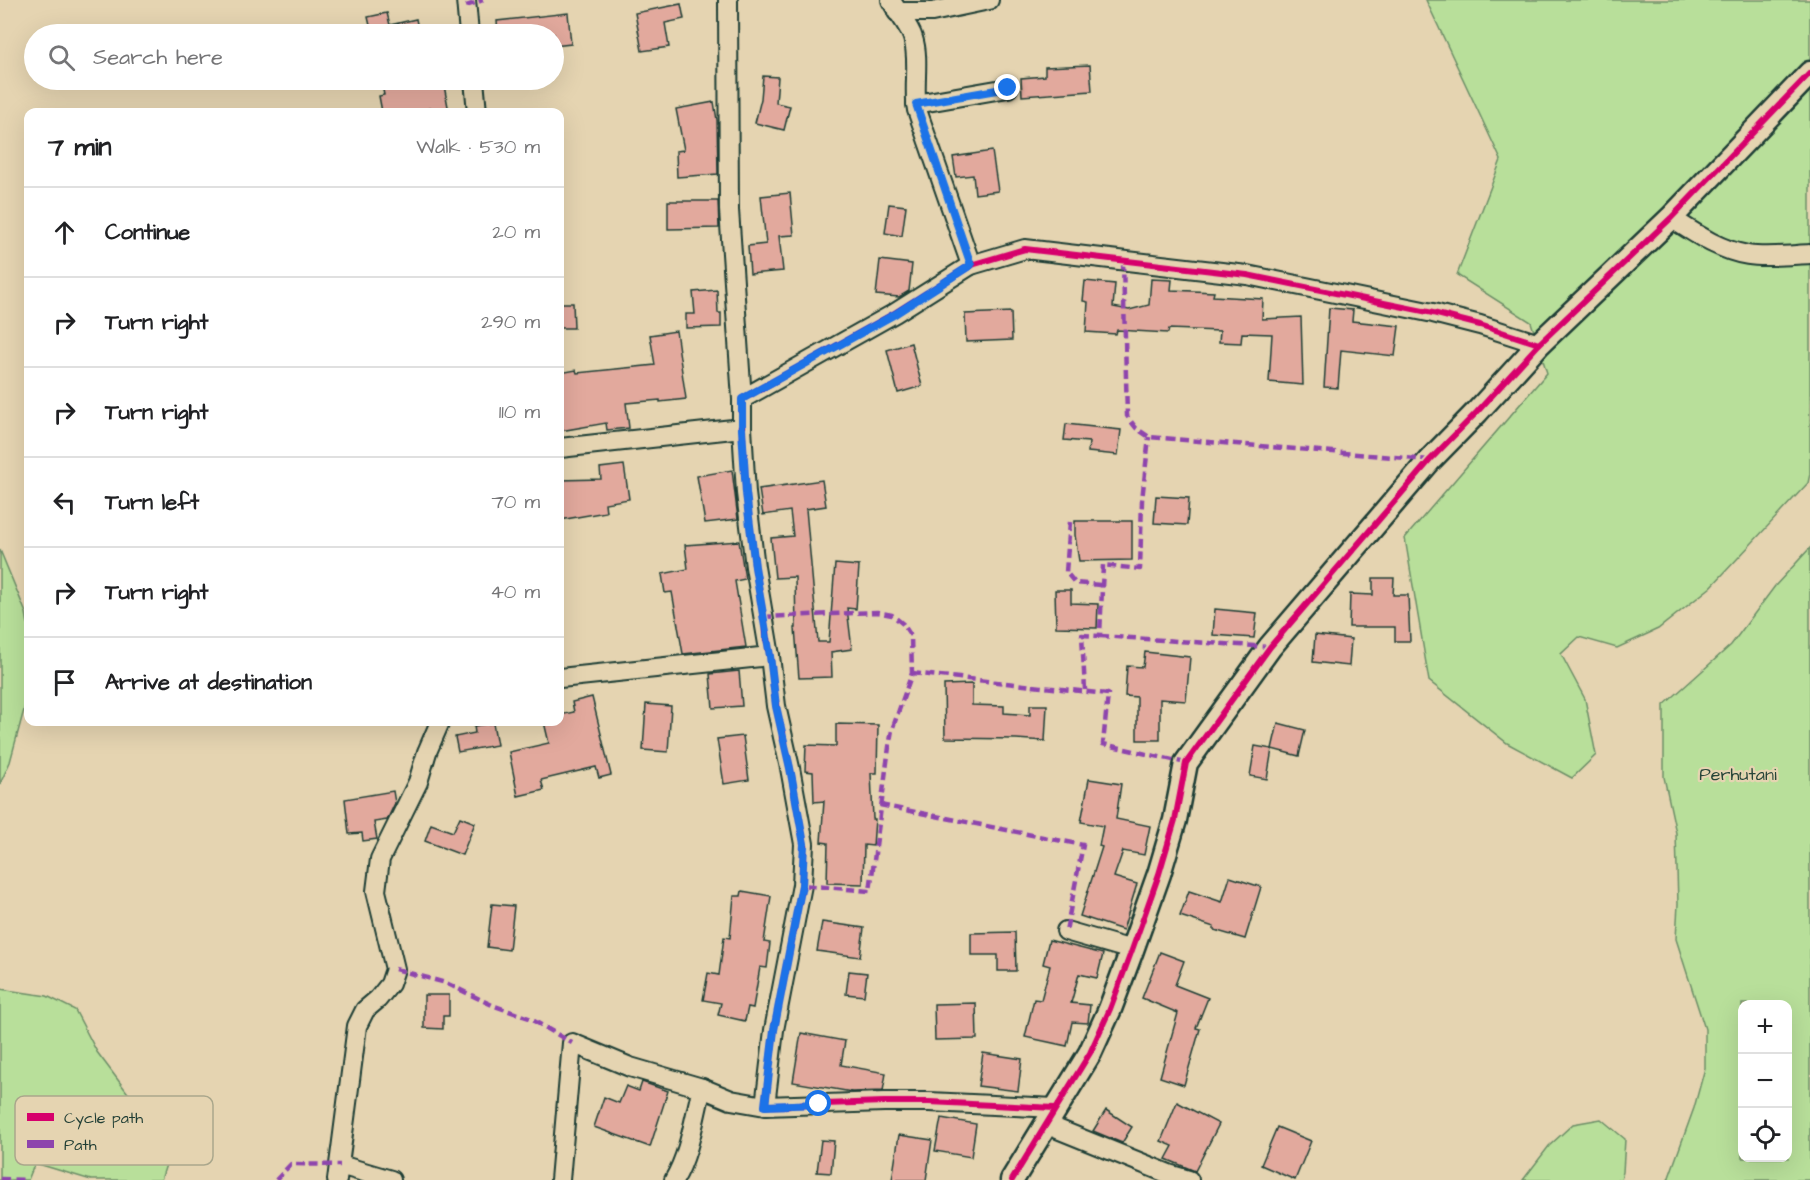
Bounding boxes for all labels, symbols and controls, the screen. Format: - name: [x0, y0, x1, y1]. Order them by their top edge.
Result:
- search box: [24, 24, 564, 90]
- icon: search: [45, 41, 78, 74]
- text: Search here: [93, 42, 223, 73]
- route end: [994, 74, 1020, 100]
- text: 7 min: [48, 129, 112, 165]
- text: Walk · 530 m: [416, 133, 540, 161]
- icon: ahead: [48, 216, 81, 249]
- text: Continue: [105, 217, 190, 248]
- text: 20 m: [492, 218, 540, 246]
- icon: right: [48, 306, 81, 339]
- text: Turn right: [105, 307, 208, 338]
- text: 290 m: [481, 308, 540, 336]
- icon: right: [48, 396, 81, 429]
- text: Turn right: [105, 397, 208, 428]
- text: 110 m: [499, 398, 540, 426]
- icon: left: [48, 486, 81, 519]
- text: Turn left: [105, 487, 199, 518]
- text: 70 m: [492, 488, 540, 516]
- icon: right: [48, 576, 81, 609]
- text: Turn right: [105, 577, 208, 608]
- text: 40 m: [490, 578, 540, 606]
- icon: arrive: [48, 666, 81, 699]
- text: Arrive at destination: [105, 667, 312, 698]
- park label: Perhutani: [1699, 762, 1777, 787]
- map controls: [1738, 1000, 1792, 1162]
- button: +: [1738, 1000, 1792, 1054]
- button: −: [1738, 1054, 1792, 1108]
- route start: [805, 1090, 831, 1116]
- legend: [15, 1096, 213, 1165]
- text: Cycle path: [64, 1107, 143, 1130]
- button: locate: [1738, 1108, 1792, 1162]
- text: Path: [64, 1134, 97, 1156]

